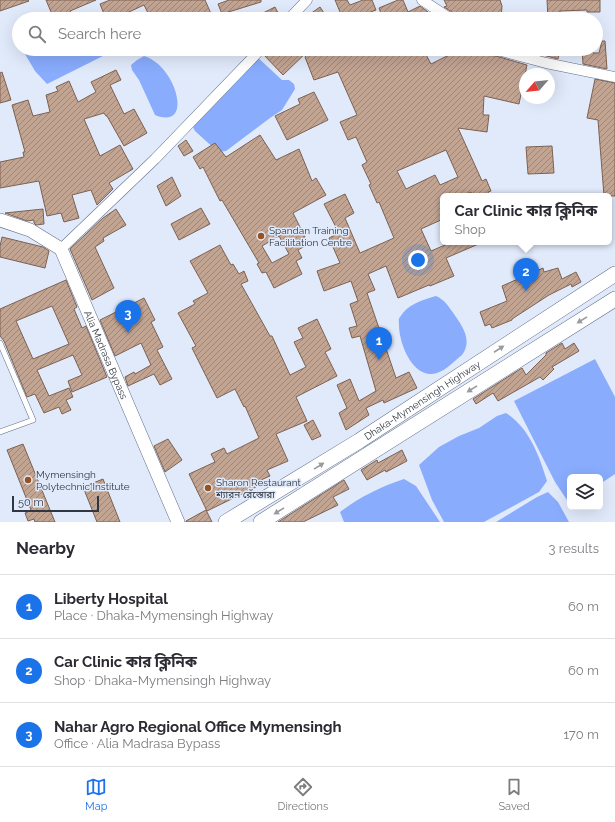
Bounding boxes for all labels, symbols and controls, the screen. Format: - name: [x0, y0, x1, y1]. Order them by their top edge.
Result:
- search box: [12, 12, 603, 56]
- icon: search: [26, 23, 48, 45]
- text: Search here: [58, 25, 141, 43]
- north arrow: [519, 68, 555, 104]
- popup: [440, 193, 612, 245]
- text: Car Clinic কার ক্লিনিক: [454, 202, 598, 220]
- text: Shop: [454, 222, 486, 237]
- place label: Spandan Training Facilitation Centre: [269, 225, 352, 248]
- marker: Spandan Training Facilitation Centre: [256, 231, 266, 241]
- your location: [408, 250, 428, 270]
- pin: 2: [513, 258, 539, 291]
- pin: 3: [115, 300, 141, 333]
- street label: Alia Madrasa Bypass: [82, 309, 130, 401]
- one-way arrow: [577, 316, 587, 324]
- pin: 1: [366, 327, 392, 360]
- one-way arrow: [494, 345, 504, 353]
- street label: Dhaka-Mymensingh Highway: [362, 358, 483, 442]
- one-way arrow: [466, 385, 478, 392]
- one-way arrow: [313, 462, 325, 469]
- place label: Mymensingh Polytechnic Institute: [36, 469, 130, 492]
- map controls: [567, 474, 603, 510]
- button: layers: [567, 474, 603, 510]
- marker: Mymensingh Polytechnic Institute: [23, 475, 33, 485]
- place label: Sharon Restaurant শ্যারন রেঁস্তোরা: [215, 477, 302, 500]
- marker: Sharon Restaurant শ্যারন রেঁস্তোরা: [203, 483, 213, 493]
- scale bar: [12, 494, 99, 513]
- text: 50 m: [18, 496, 44, 509]
- one-way arrow: [273, 507, 285, 514]
- text: Nearby: [16, 538, 75, 558]
- text: 3 results: [549, 541, 599, 556]
- text: Liberty Hospital: [54, 590, 168, 608]
- text: 1: [26, 599, 32, 614]
- text: 60 m: [568, 599, 599, 614]
- text: Place · Dhaka-Mymensingh Highway: [54, 608, 273, 623]
- text: Car Clinic কার ক্লিনিক: [54, 653, 197, 671]
- text: 2: [25, 663, 33, 678]
- text: 60 m: [568, 663, 599, 678]
- text: Shop · Dhaka-Mymensingh Highway: [54, 673, 271, 688]
- text: Nahar Agro Regional Office Mymensingh: [54, 718, 342, 736]
- text: 3: [25, 727, 33, 742]
- text: 170 m: [563, 727, 599, 742]
- text: Office · Alia Madrasa Bypass: [54, 736, 220, 751]
- tab: Map: [85, 776, 107, 813]
- tab: Directions: [278, 776, 328, 813]
- tab: Saved: [498, 776, 530, 813]

